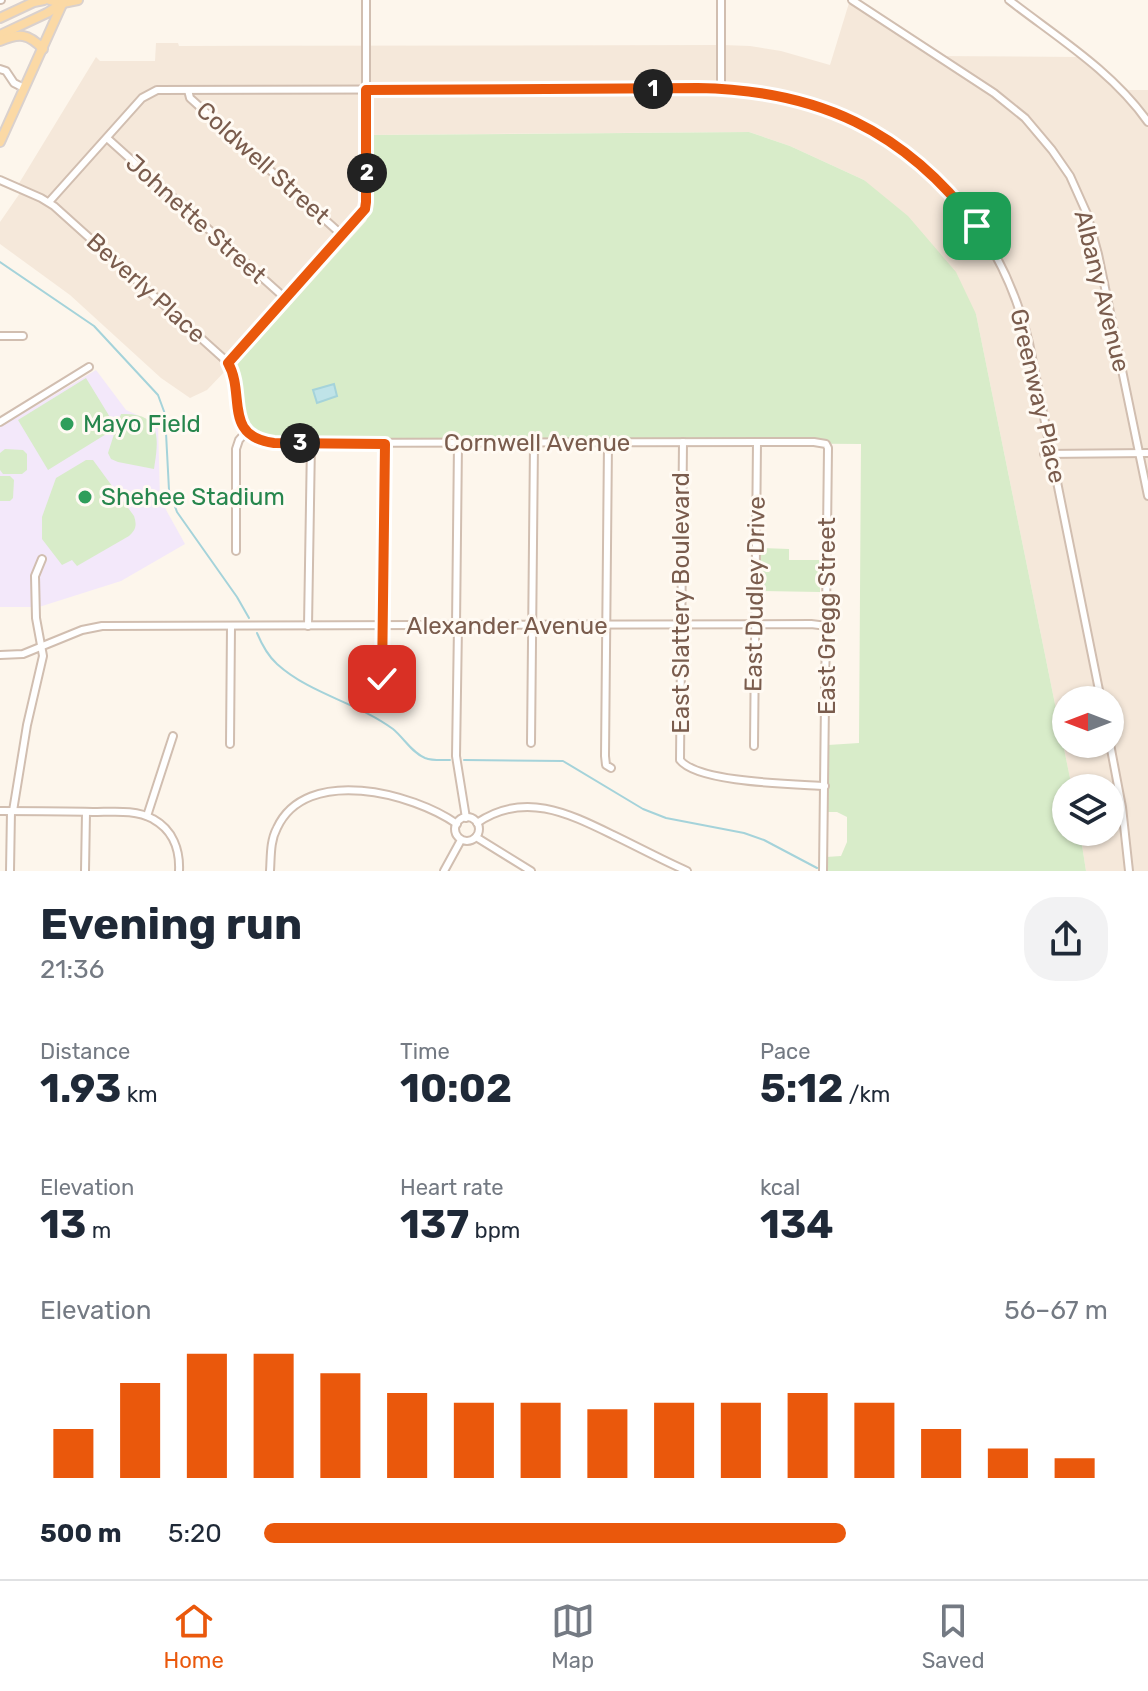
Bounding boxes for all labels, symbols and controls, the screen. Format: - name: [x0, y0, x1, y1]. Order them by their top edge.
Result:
- pin: 1: [633, 69, 673, 109]
- text: 1: [648, 75, 658, 102]
- street label: Coldwell Street: [191, 96, 335, 230]
- street label: Johnette Street: [120, 149, 272, 289]
- pin: 2: [347, 153, 387, 193]
- text: 2: [360, 159, 374, 186]
- pin: [943, 192, 1011, 260]
- icon: arrive: [955, 204, 999, 248]
- street label: Albany Avenue: [1068, 207, 1136, 375]
- street label: Beverly Place: [81, 227, 211, 349]
- street label: Greenway Place: [1004, 306, 1072, 486]
- place label: Mayo Field: [83, 410, 201, 438]
- marker: Mayo Field: [58, 415, 76, 433]
- pin: 3: [280, 423, 320, 463]
- text: 3: [293, 429, 307, 456]
- street label: Cornwell Avenue: [444, 429, 630, 457]
- street label: East Slattery Boulevard: [667, 472, 695, 734]
- place label: Shehee Stadium: [101, 483, 285, 511]
- marker: Shehee Stadium: [76, 488, 94, 506]
- street label: East Dudley Drive: [739, 496, 771, 692]
- street label: East Gregg Street: [813, 517, 841, 715]
- street label: Alexander Avenue: [406, 612, 608, 640]
- pin: [348, 645, 416, 713]
- icon: check: [360, 657, 404, 701]
- north arrow: [1052, 686, 1124, 758]
- map controls: [1052, 686, 1124, 846]
- button: layers: [1052, 774, 1124, 846]
- button: share: [1024, 897, 1108, 981]
- text: Evening run: [40, 898, 302, 950]
- text: 21:36: [40, 954, 104, 985]
- text: Distance: [40, 1038, 130, 1065]
- text: Time: [400, 1038, 450, 1065]
- text: Pace: [760, 1038, 811, 1065]
- text: 1.93: [40, 1065, 121, 1112]
- text: 10:02: [400, 1065, 512, 1112]
- text: 5:12: [760, 1065, 843, 1112]
- text: km: [121, 1081, 158, 1108]
- text: /km: [843, 1081, 890, 1108]
- text: Elevation: [40, 1174, 134, 1201]
- text: Heart rate: [400, 1174, 504, 1201]
- text: kcal: [760, 1174, 800, 1201]
- text: 13: [40, 1201, 86, 1248]
- text: 137: [400, 1201, 469, 1248]
- text: 134: [760, 1201, 834, 1248]
- text: m: [86, 1217, 111, 1244]
- text: bpm: [469, 1217, 520, 1244]
- text: Elevation: [40, 1295, 151, 1326]
- text: 56–67 m: [1004, 1295, 1108, 1326]
- text: 500 m: [40, 1518, 122, 1549]
- text: 5:20: [168, 1518, 222, 1549]
- tab: Home: [163, 1599, 224, 1674]
- tab: Map: [551, 1599, 595, 1674]
- tab: Saved: [922, 1599, 984, 1674]

